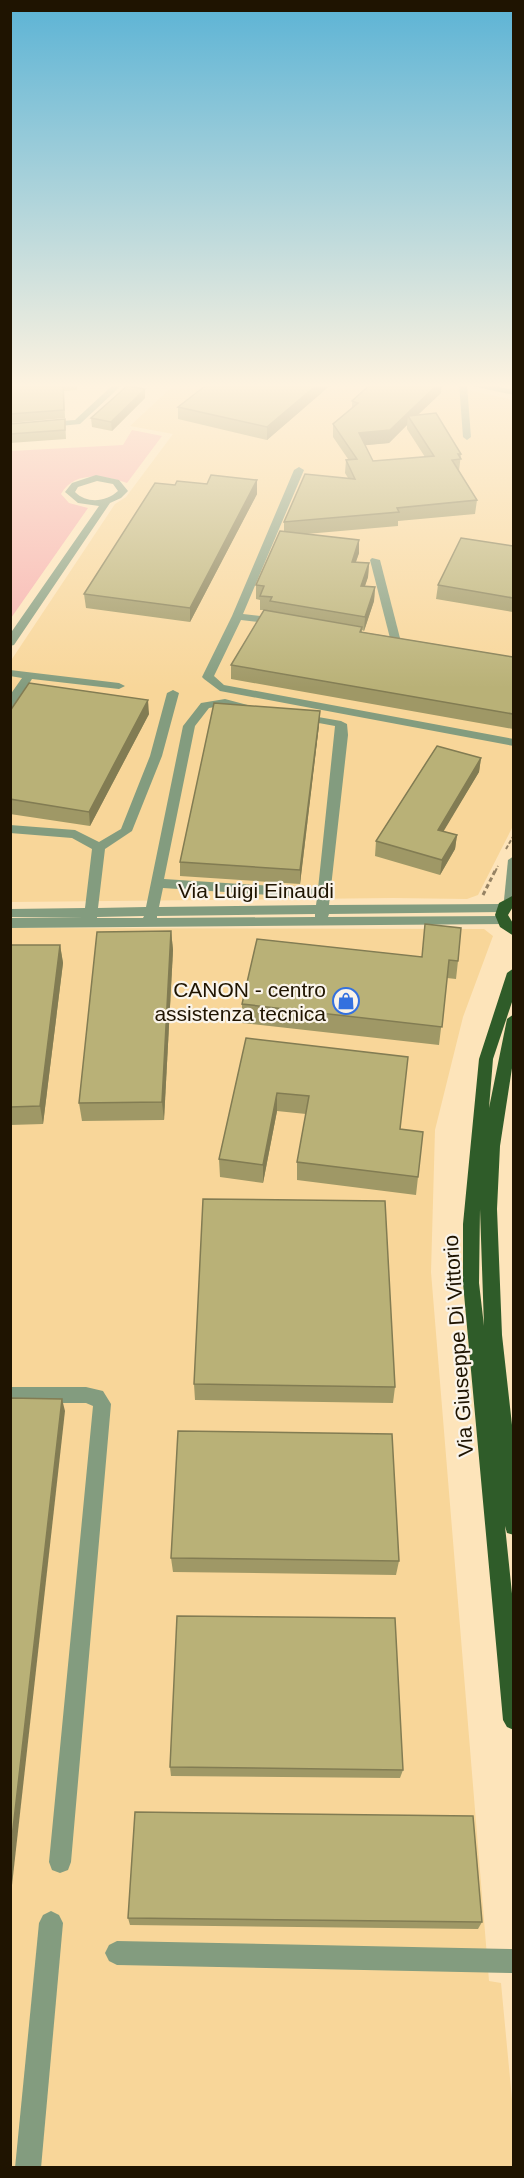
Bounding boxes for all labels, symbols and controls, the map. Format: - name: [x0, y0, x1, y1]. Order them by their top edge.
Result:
- street label: Via Luigi Einaudi: [178, 879, 334, 902]
- place label: CANON - centro assistenza tecnica: [154, 978, 326, 1025]
- shop icon: CANON - centro assistenza tecnica: [331, 986, 361, 1016]
- street label: Via Giuseppe Di Vittorio: [439, 1234, 477, 1458]

